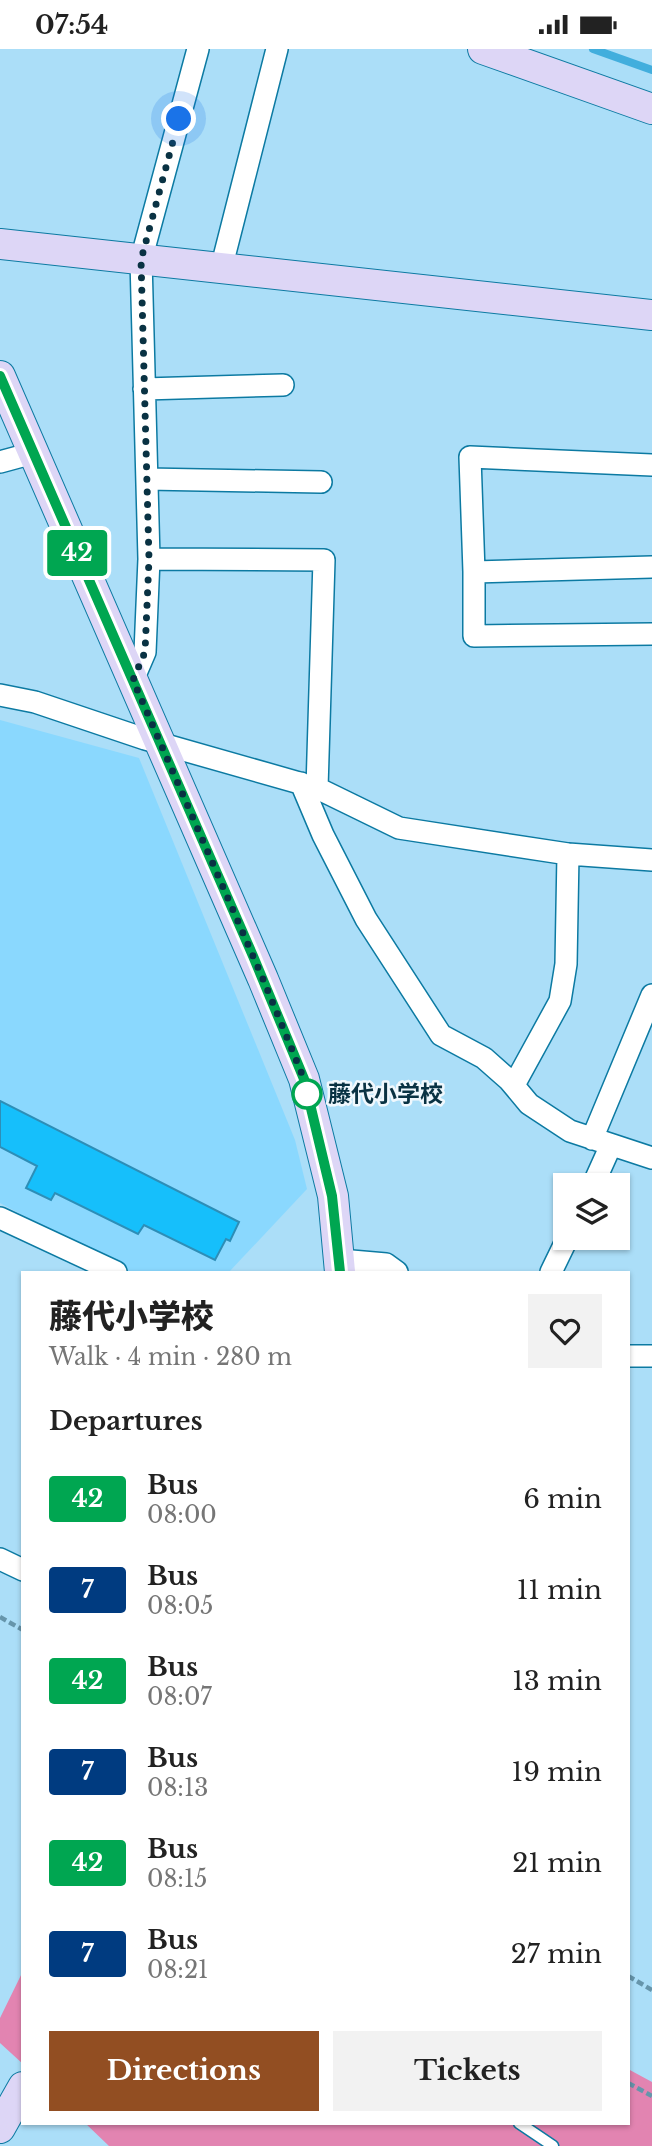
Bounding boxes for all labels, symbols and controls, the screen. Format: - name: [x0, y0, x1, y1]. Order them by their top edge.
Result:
- text: 07:54: [35, 9, 108, 41]
- your location: [161, 101, 196, 136]
- line badge: 42: [46, 530, 108, 576]
- text: 42: [61, 538, 93, 567]
- marker: 藤代小学校: [292, 1079, 322, 1109]
- place label: 藤代小学校: [328, 1080, 443, 1108]
- map controls: [553, 1173, 630, 1250]
- button: layers: [553, 1173, 630, 1250]
- button: heart: [528, 1294, 602, 1368]
- text: 藤代小学校: [49, 1296, 214, 1337]
- text: Walk · 4 min · 280 m: [49, 1343, 292, 1371]
- text: Departures: [49, 1405, 203, 1437]
- text: Bus: [147, 1469, 198, 1501]
- text: 6 min: [523, 1483, 602, 1515]
- text: 42: [72, 1484, 103, 1513]
- text: 08:00: [147, 1501, 217, 1529]
- text: Bus: [147, 1560, 198, 1592]
- text: 11 min: [517, 1574, 602, 1606]
- text: 7: [81, 1575, 94, 1604]
- text: 08:05: [147, 1592, 213, 1620]
- text: Bus: [147, 1651, 198, 1683]
- text: 13 min: [512, 1665, 602, 1697]
- text: 42: [72, 1666, 103, 1695]
- text: 08:07: [147, 1683, 212, 1711]
- text: Bus: [147, 1742, 198, 1774]
- text: 19 min: [512, 1756, 602, 1788]
- text: 7: [81, 1757, 94, 1786]
- text: 08:13: [147, 1774, 208, 1802]
- text: Bus: [147, 1833, 198, 1865]
- text: 21 min: [512, 1847, 602, 1879]
- text: 42: [72, 1848, 103, 1877]
- text: 08:15: [147, 1865, 207, 1893]
- text: Bus: [147, 1924, 198, 1956]
- text: 27 min: [511, 1938, 602, 1970]
- text: 7: [81, 1939, 94, 1968]
- text: 08:21: [147, 1956, 208, 1984]
- button: Directions: [49, 2031, 319, 2111]
- button: Tickets: [333, 2031, 602, 2111]

